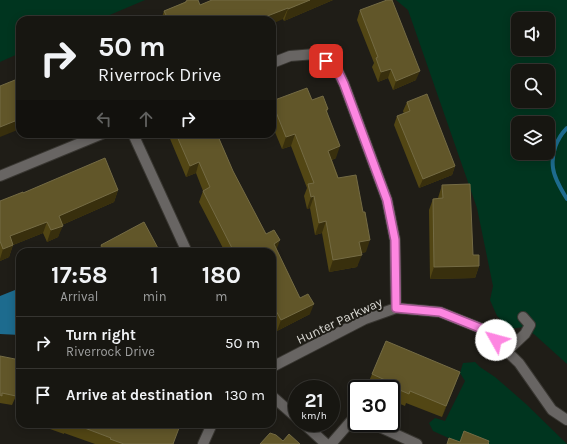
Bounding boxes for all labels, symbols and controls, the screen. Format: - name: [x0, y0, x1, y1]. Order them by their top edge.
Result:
- map controls: [511, 12, 555, 160]
- button: sound: [511, 12, 555, 56]
- text: 50 m: [98, 30, 166, 63]
- icon: right: [32, 32, 84, 84]
- pin: [309, 44, 343, 78]
- icon: arrive: [315, 50, 337, 72]
- text: Riverrock Drive: [98, 64, 221, 86]
- button: search: [511, 64, 555, 108]
- icon: left: [93, 108, 115, 130]
- icon: ahead: [135, 108, 157, 130]
- icon: right: [177, 108, 199, 130]
- button: layers: [511, 116, 555, 160]
- text: 17:58: [51, 261, 108, 289]
- text: 1: [150, 261, 159, 289]
- text: 180: [202, 261, 241, 289]
- text: Arrival: [60, 289, 98, 304]
- text: min: [143, 289, 167, 304]
- text: m: [215, 289, 227, 304]
- street label: Hunter Parkway: [294, 294, 384, 347]
- position arrow: [475, 319, 517, 361]
- text: Turn right: [66, 326, 136, 344]
- icon: right: [32, 332, 54, 354]
- text: 50 m: [225, 334, 260, 352]
- text: Riverrock Drive: [66, 344, 155, 359]
- speed limit sign: 30: [348, 380, 400, 432]
- icon: arrive: [32, 384, 54, 406]
- text: Arrive at destination: [66, 386, 213, 404]
- text: 130 m: [225, 386, 265, 404]
- text: 21: [304, 389, 324, 412]
- text: km/h: [301, 410, 327, 422]

